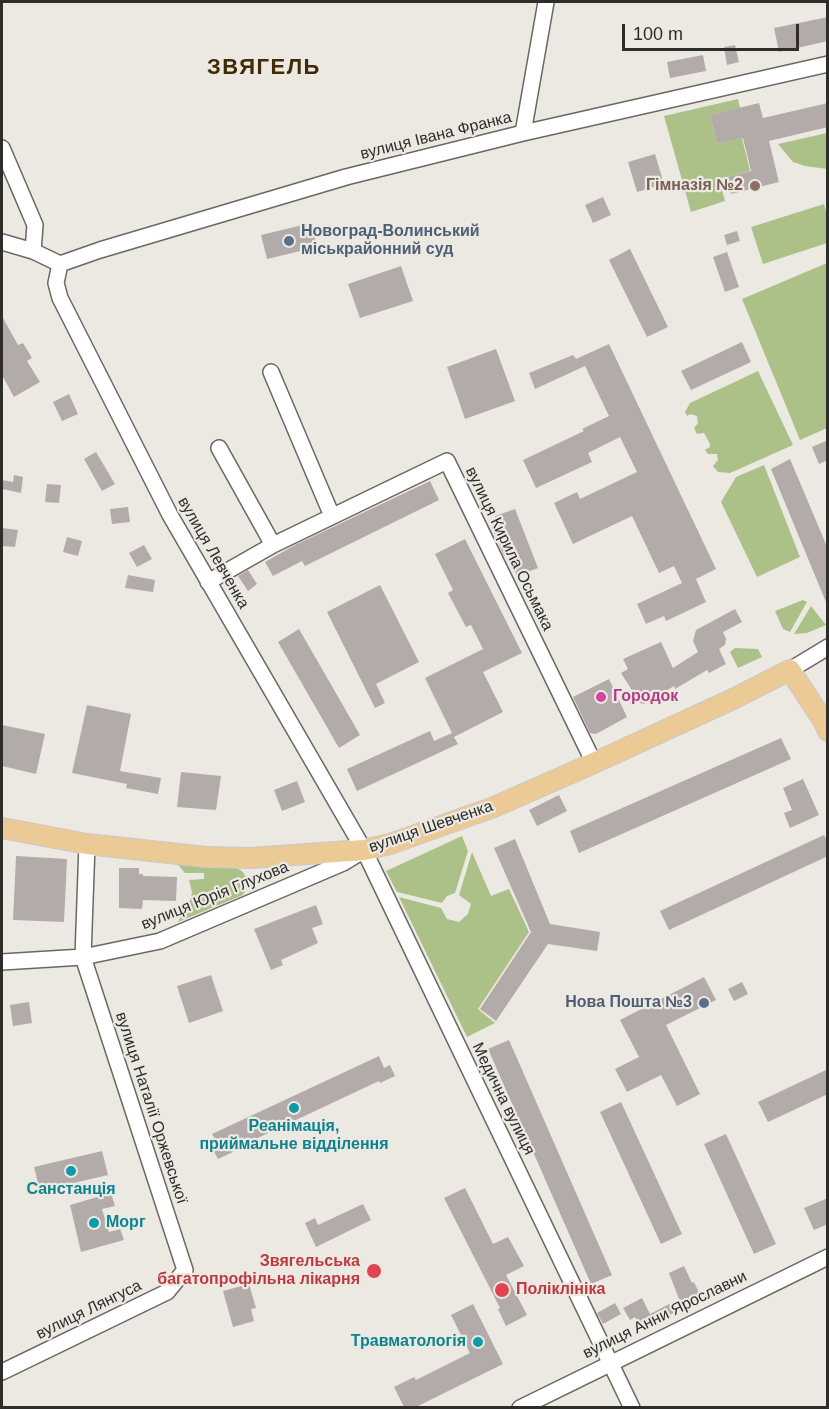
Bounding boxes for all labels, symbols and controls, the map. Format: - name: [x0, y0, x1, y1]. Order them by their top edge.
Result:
- scale bar: [625, 12, 802, 50]
- text: 100 m: [633, 24, 683, 44]
- district label: ЗВЯГЕЛЬ: [207, 55, 321, 81]
- street label: вулиця Івана Франка: [358, 108, 514, 164]
- place label: Гімназія №2: [646, 176, 743, 196]
- marker: Гімназія №2: [748, 179, 762, 193]
- place label: Новоград-Волинський міськрайонний суд: [301, 222, 480, 260]
- marker: Новоград-Волинський міськрайонний суд: [282, 234, 296, 248]
- street label: вулиця Кирила Осьмака: [461, 464, 557, 634]
- street label: вулиця Левченка: [173, 494, 253, 612]
- place label: Городок: [613, 687, 678, 707]
- marker: Городок: [594, 690, 608, 704]
- street label: вулиця Шевченка: [366, 797, 496, 857]
- street label: вулиця Юрія Глухова: [139, 858, 291, 934]
- place label: Нова Пошта №3: [565, 993, 692, 1013]
- marker: Нова Пошта №3: [697, 996, 711, 1010]
- street label: вулиця Наталії Оржевської: [111, 1010, 191, 1206]
- street label: Медична вулиця: [467, 1040, 539, 1158]
- marker: Реанімація, приймальне відділення: [287, 1101, 301, 1115]
- place label: Реанімація, приймальне відділення: [199, 1117, 389, 1155]
- marker: Санстанція: [64, 1164, 78, 1178]
- place label: Санстанція: [26, 1180, 116, 1200]
- place label: Морг: [106, 1213, 146, 1233]
- marker: Морг: [87, 1216, 101, 1230]
- place label: Звягельська багатопрофільна лікарня: [157, 1252, 360, 1290]
- marker: Звягельська багатопрофільна лікарня: [365, 1262, 383, 1280]
- street label: вулиця Анни Ярославни: [580, 1267, 750, 1363]
- street label: вулиця Лянгуса: [33, 1276, 145, 1344]
- place label: Поліклініка: [516, 1280, 605, 1300]
- marker: Поліклініка: [493, 1281, 511, 1299]
- place label: Травматологія: [351, 1332, 466, 1352]
- marker: Травматологія: [471, 1335, 485, 1349]

